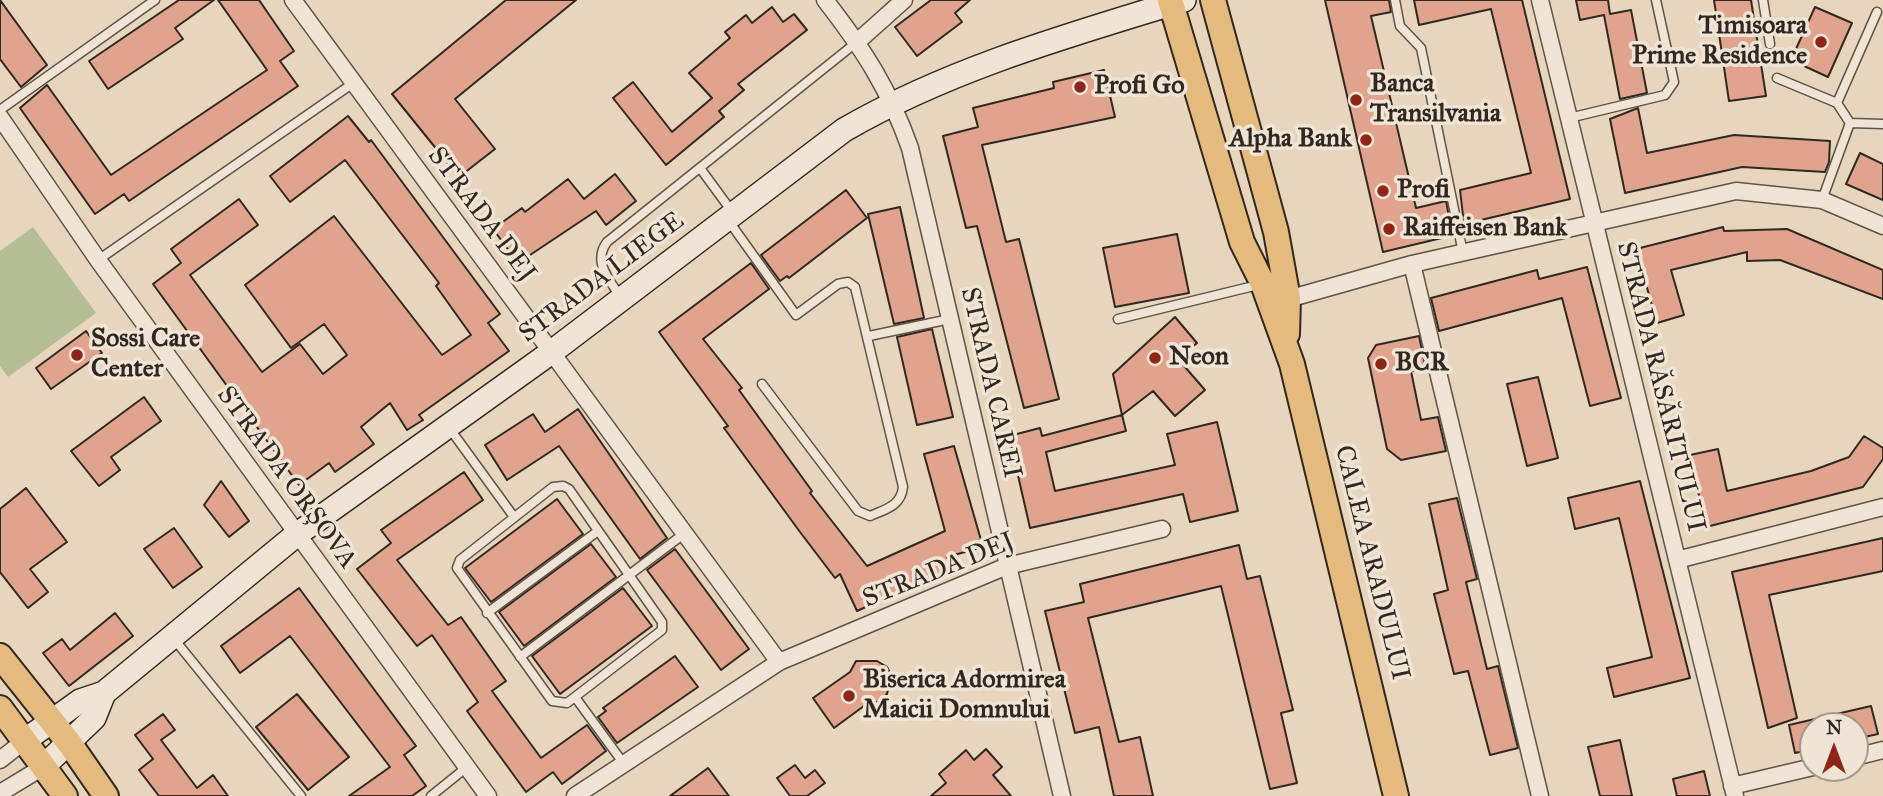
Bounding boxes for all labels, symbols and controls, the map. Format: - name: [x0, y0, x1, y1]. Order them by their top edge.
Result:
- place label: Timisoara Prime Residence: [1632, 11, 1807, 72]
- marker: Timisoara Prime Residence: [1813, 34, 1829, 50]
- place label: Banca Transilvania: [1370, 69, 1501, 130]
- place label: Profi Go: [1094, 71, 1185, 103]
- marker: Profi Go: [1072, 79, 1088, 95]
- marker: Banca Transilvania: [1348, 92, 1364, 108]
- place label: Alpha Bank: [1229, 124, 1352, 156]
- marker: Alpha Bank: [1358, 132, 1374, 148]
- street label: STRADA DEJ: [420, 141, 542, 289]
- place label: Profi: [1397, 175, 1450, 207]
- marker: Profi: [1375, 183, 1391, 199]
- street label: STRADA LIEGE: [513, 206, 691, 350]
- place label: Raiffeisen Bank: [1403, 213, 1567, 245]
- marker: Raiffeisen Bank: [1381, 221, 1397, 237]
- street label: STRADA RĂSĂRITULUI: [1609, 239, 1711, 535]
- street label: STRADA CAREI: [953, 284, 1027, 482]
- place label: Sossi Care Center: [91, 324, 200, 386]
- place label: Neon: [1169, 342, 1229, 374]
- marker: Sossi Care Center: [69, 347, 85, 363]
- place label: BCR: [1395, 348, 1448, 380]
- marker: Neon: [1147, 350, 1163, 366]
- marker: BCR: [1373, 356, 1389, 372]
- street label: STRADA ORȘOVA: [209, 381, 363, 575]
- street label: CALEA ARADULUI: [1327, 443, 1415, 683]
- street label: STRADA DEJ: [859, 526, 1019, 616]
- place label: Biserica Adormirea Maicii Domnului: [863, 665, 1066, 726]
- marker: Biserica Adormirea Maicii Domnului: [841, 688, 857, 704]
- north arrow: [1799, 712, 1869, 782]
- text: N: [1826, 716, 1842, 739]

